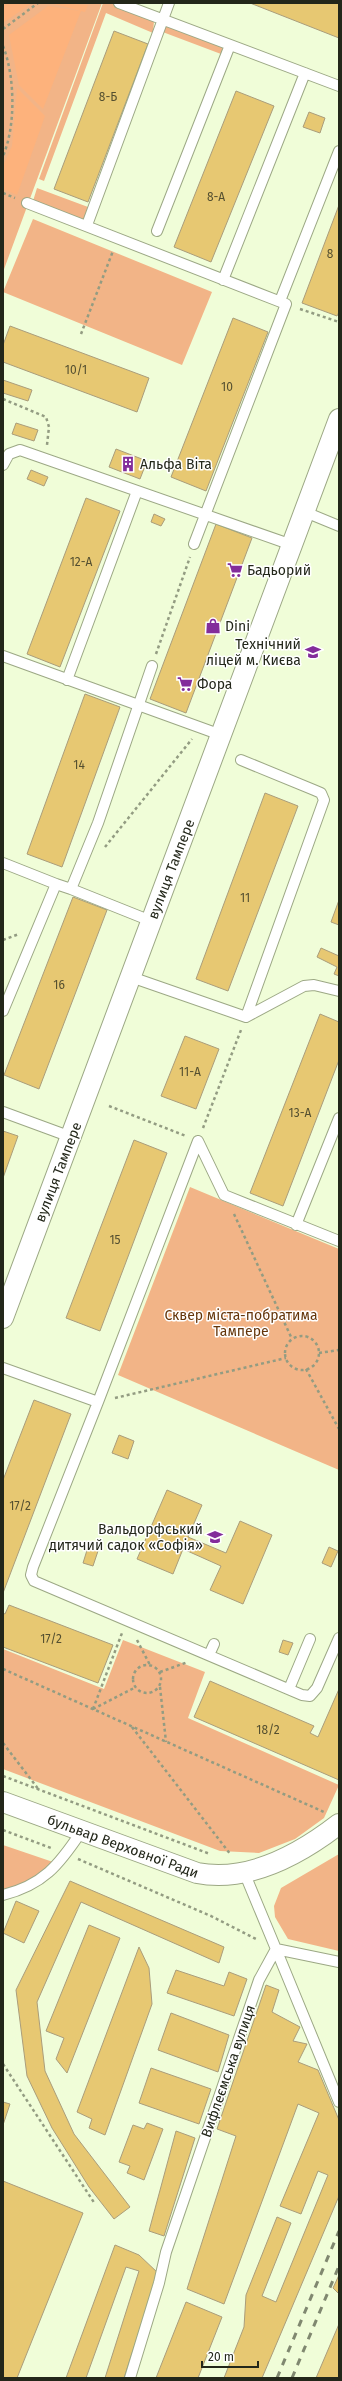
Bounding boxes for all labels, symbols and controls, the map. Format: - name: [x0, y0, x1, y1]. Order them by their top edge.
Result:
- house number: 8-Б: [99, 90, 117, 104]
- house number: 8-А: [207, 190, 225, 204]
- house number: 8: [327, 247, 334, 261]
- house number: 10/1: [65, 363, 87, 377]
- house number: 10: [221, 380, 233, 394]
- building icon: Альфа Віта: [119, 455, 137, 473]
- place label: Альфа Віта: [140, 456, 212, 473]
- house number: 12-А: [70, 555, 92, 569]
- supermarket icon: Бадьорий: [226, 561, 244, 579]
- place label: Бадьорий: [247, 562, 311, 579]
- shop icon: Dini: [204, 617, 222, 635]
- place label: Dini: [225, 618, 250, 635]
- place label: Технічний ліцей м. Києва: [206, 636, 301, 669]
- school or university icon: Технічний ліцей м. Києва: [304, 643, 322, 661]
- supermarket icon: Фора: [176, 675, 194, 693]
- place label: Фора: [197, 676, 232, 693]
- house number: 14: [73, 758, 85, 772]
- street label: вулиця Тампере: [145, 817, 198, 922]
- house number: 11: [240, 891, 250, 905]
- house number: 16: [53, 978, 65, 992]
- house number: 11-А: [179, 1065, 201, 1079]
- house number: 13-А: [289, 1106, 312, 1120]
- street label: вулиця Тампере: [32, 1120, 85, 1225]
- house number: 15: [109, 1233, 121, 1247]
- park label: Сквер міста-побратима Тампере: [164, 1307, 318, 1340]
- house number: 17/2: [9, 1499, 31, 1513]
- place label: Вальдорфський дитячий садок «Софія»: [49, 1521, 203, 1554]
- school or university icon: Вальдорфський дитячий садок «Софія»: [206, 1528, 224, 1546]
- house number: 17/2: [40, 1632, 62, 1646]
- house number: 18/2: [256, 1723, 280, 1737]
- street label: бульвар Верховної Ради: [45, 1811, 201, 1882]
- street label: Вифлеємська вулиця: [198, 2003, 259, 2140]
- scale bar: [202, 2343, 258, 2369]
- text: 20 m: [208, 2350, 234, 2364]

